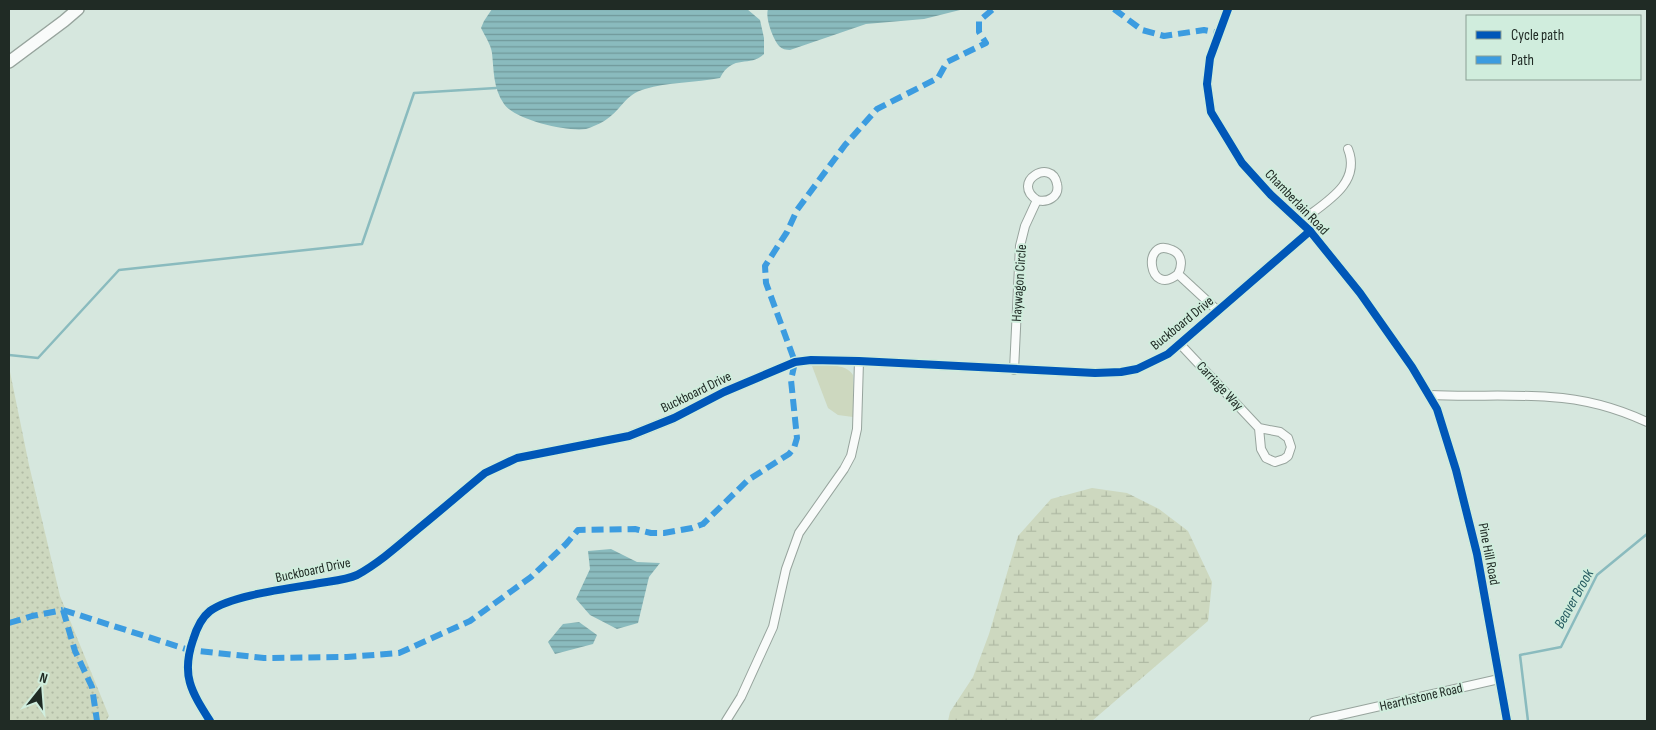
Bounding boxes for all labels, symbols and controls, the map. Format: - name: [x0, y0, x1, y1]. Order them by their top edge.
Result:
- legend: [1466, 15, 1641, 80]
- text: Cycle path: [1511, 26, 1564, 45]
- text: Path: [1511, 51, 1534, 70]
- street label: Chamberlain Road: [1261, 166, 1333, 239]
- street label: Haywagon Circle: [1008, 244, 1030, 322]
- street label: Buckboard Drive: [1147, 292, 1217, 354]
- street label: Carriage Way: [1193, 358, 1247, 414]
- street label: Buckboard Drive: [658, 368, 734, 416]
- street label: Pine Hill Road: [1475, 522, 1503, 587]
- street label: Buckboard Drive: [274, 554, 352, 586]
- water label: Beaver Brook: [1550, 566, 1598, 632]
- north arrow: [15, 665, 65, 715]
- text: N: [38, 669, 50, 687]
- street label: Hearthstone Road: [1378, 679, 1464, 715]

